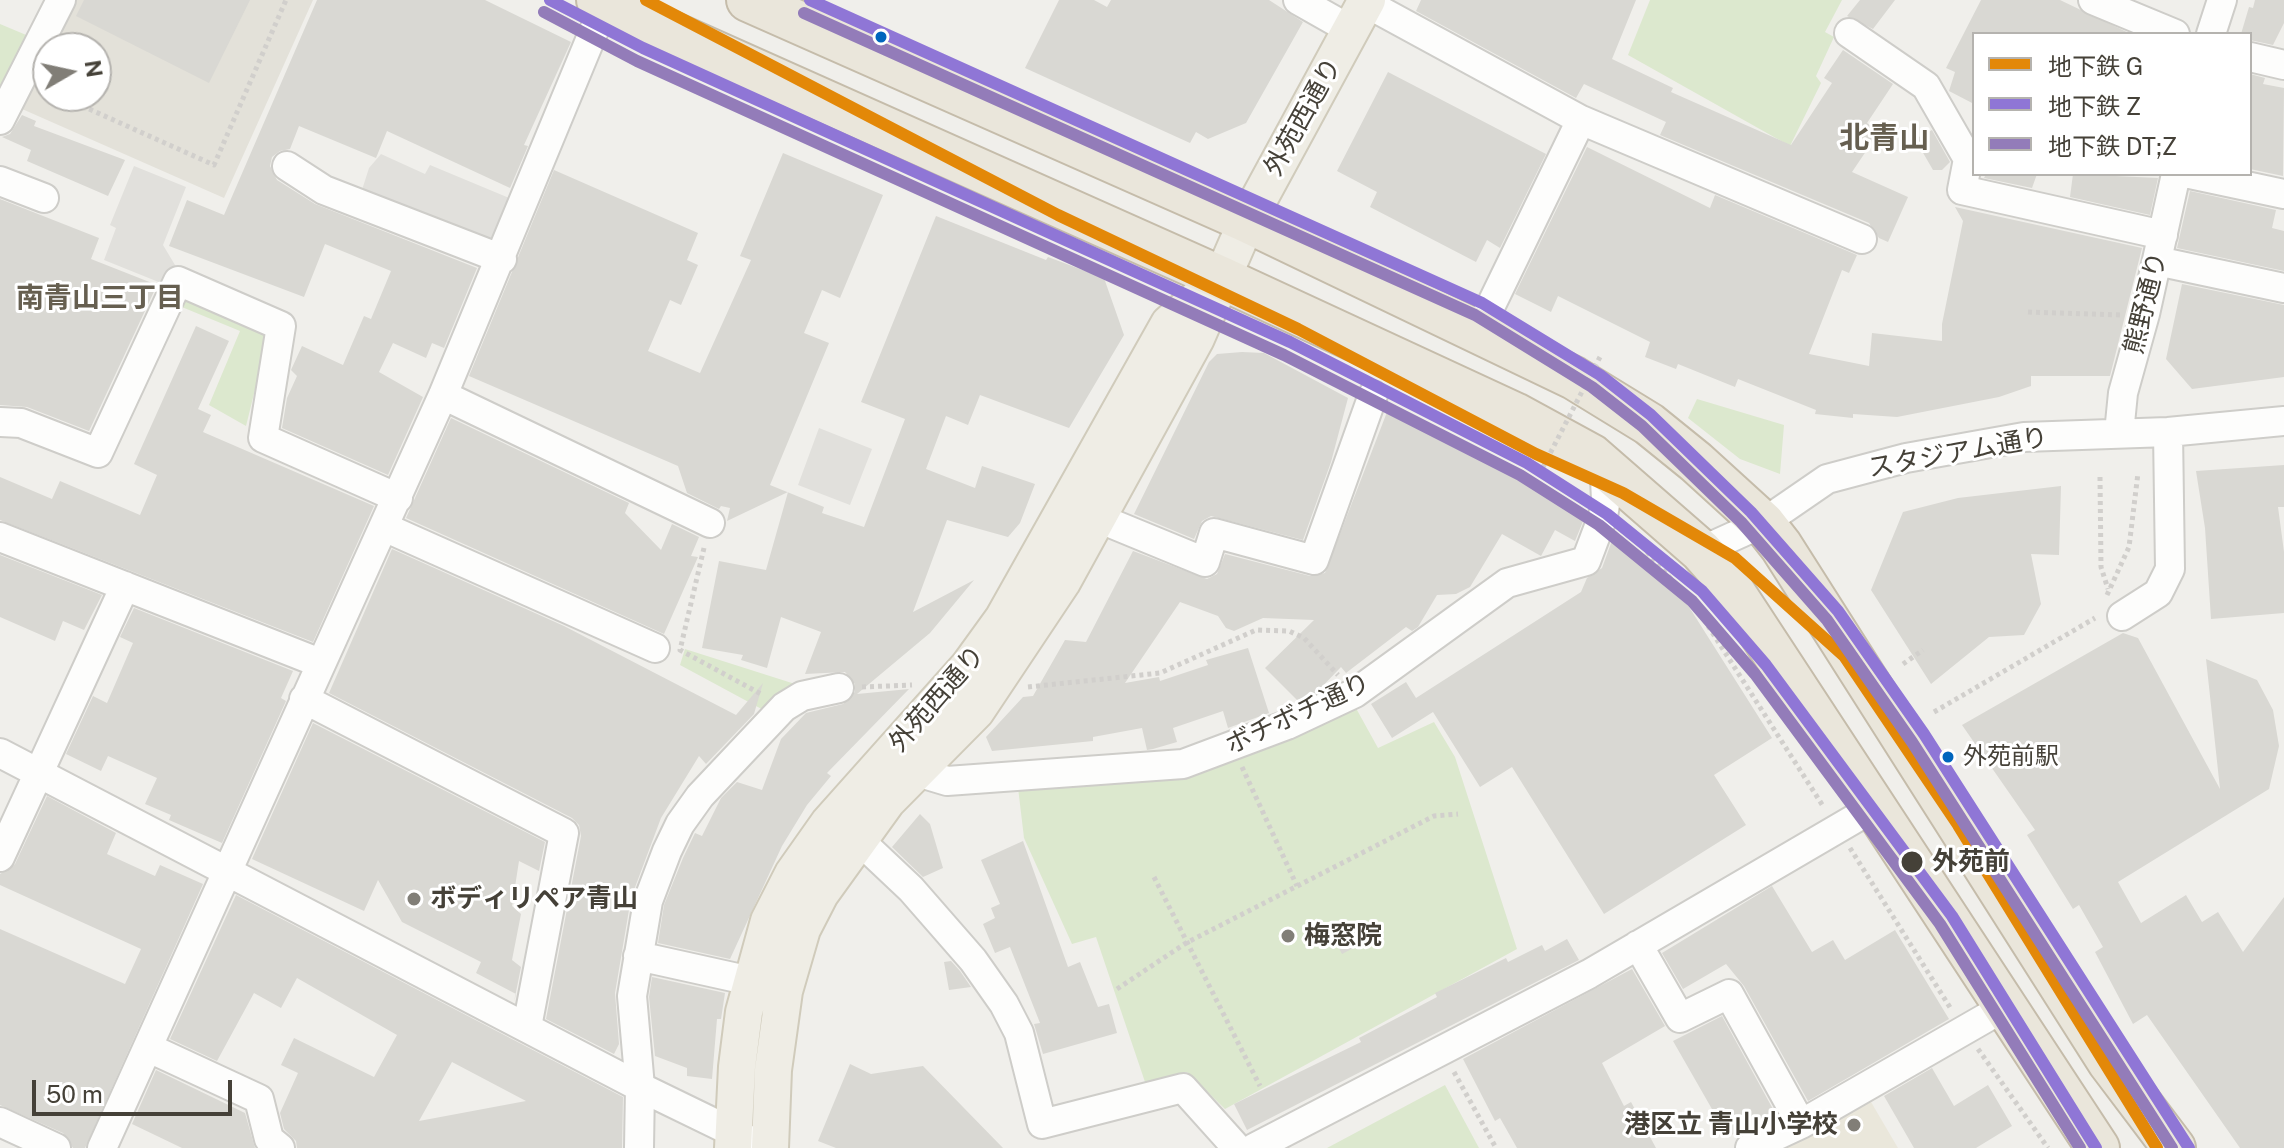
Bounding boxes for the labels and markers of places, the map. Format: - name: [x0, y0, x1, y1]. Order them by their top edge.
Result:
- unlabelled marker: [873, 29, 889, 45]
- place label: 外苑前駅: [1963, 743, 2059, 771]
- marker: 外苑前駅: [1940, 749, 1956, 765]
- place label: 外苑前: [1932, 846, 2010, 878]
- marker: 外苑前: [1899, 849, 1925, 875]
- place label: ボディリペア青山: [430, 883, 638, 915]
- marker: ボディリペア青山: [405, 890, 423, 908]
- place label: 梅窓院: [1304, 920, 1382, 952]
- marker: 梅窓院: [1279, 927, 1297, 945]
- place label: 港区立 青山小学校: [1624, 1109, 1838, 1141]
- marker: 港区立 青山小学校: [1845, 1116, 1863, 1134]

